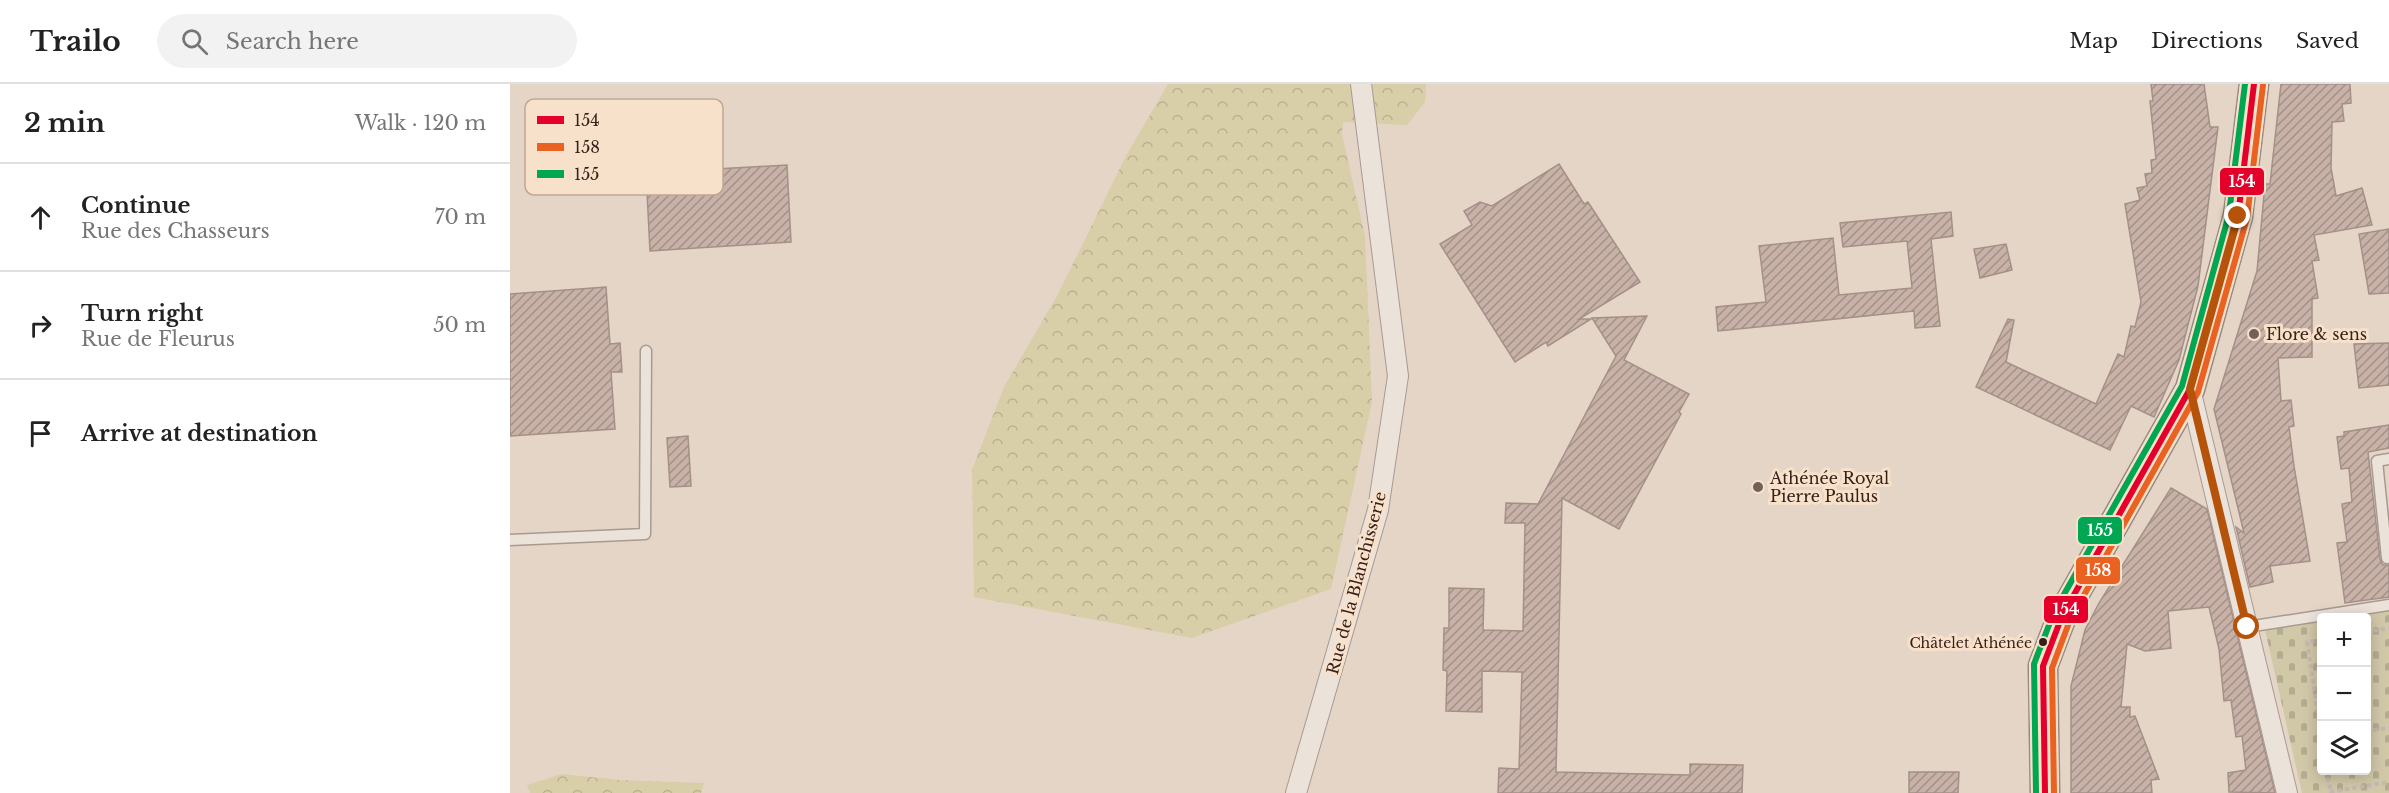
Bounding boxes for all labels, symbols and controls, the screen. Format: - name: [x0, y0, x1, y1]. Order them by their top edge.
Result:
- search box: [157, 14, 577, 68]
- text: Trailo: [30, 24, 121, 59]
- icon: search: [178, 25, 211, 58]
- text: Search here: [226, 28, 359, 55]
- text: Map: [2069, 28, 2118, 54]
- text: Directions: [2151, 28, 2263, 54]
- text: Saved: [2296, 28, 2359, 54]
- legend: [525, 99, 723, 195]
- text: 2 min: [24, 107, 105, 139]
- text: 154: [574, 110, 600, 130]
- text: Walk · 120 m: [355, 111, 486, 135]
- text: 158: [574, 137, 600, 157]
- text: 155: [574, 164, 599, 184]
- line badge: 154: [2219, 167, 2265, 196]
- text: 154: [2228, 171, 2256, 191]
- text: Continue: [81, 192, 190, 219]
- icon: ahead: [24, 201, 57, 234]
- route end: [2224, 202, 2250, 228]
- text: 70 m: [434, 205, 486, 229]
- text: Rue des Chasseurs: [81, 219, 270, 243]
- text: Turn right: [81, 300, 203, 327]
- icon: right: [24, 309, 57, 342]
- text: 50 m: [433, 313, 486, 337]
- place label: Flore & sens: [2266, 324, 2367, 344]
- text: Rue de Fleurus: [81, 327, 235, 351]
- marker: Flore & sens: [2247, 327, 2261, 341]
- icon: arrive: [24, 417, 57, 450]
- text: Arrive at destination: [81, 420, 318, 447]
- place label: Athénée Royal Pierre Paulus: [1769, 468, 1889, 506]
- marker: Athénée Royal Pierre Paulus: [1751, 480, 1765, 494]
- street label: Rue de la Blanchisserie: [1322, 489, 1390, 677]
- line badge: 155: [2077, 516, 2123, 545]
- text: 155: [2087, 520, 2113, 540]
- line badge: 158: [2075, 556, 2121, 585]
- text: 158: [2085, 560, 2111, 580]
- line badge: 154: [2043, 595, 2089, 624]
- text: 154: [2052, 599, 2080, 619]
- route start: [2233, 613, 2259, 639]
- map controls: [2317, 613, 2371, 775]
- button: +: [2317, 613, 2371, 667]
- place label: Châtelet Athénée: [1909, 634, 2032, 652]
- marker: Châtelet Athénée: [2037, 636, 2049, 648]
- button: −: [2317, 667, 2371, 721]
- button: layers: [2317, 721, 2371, 775]

